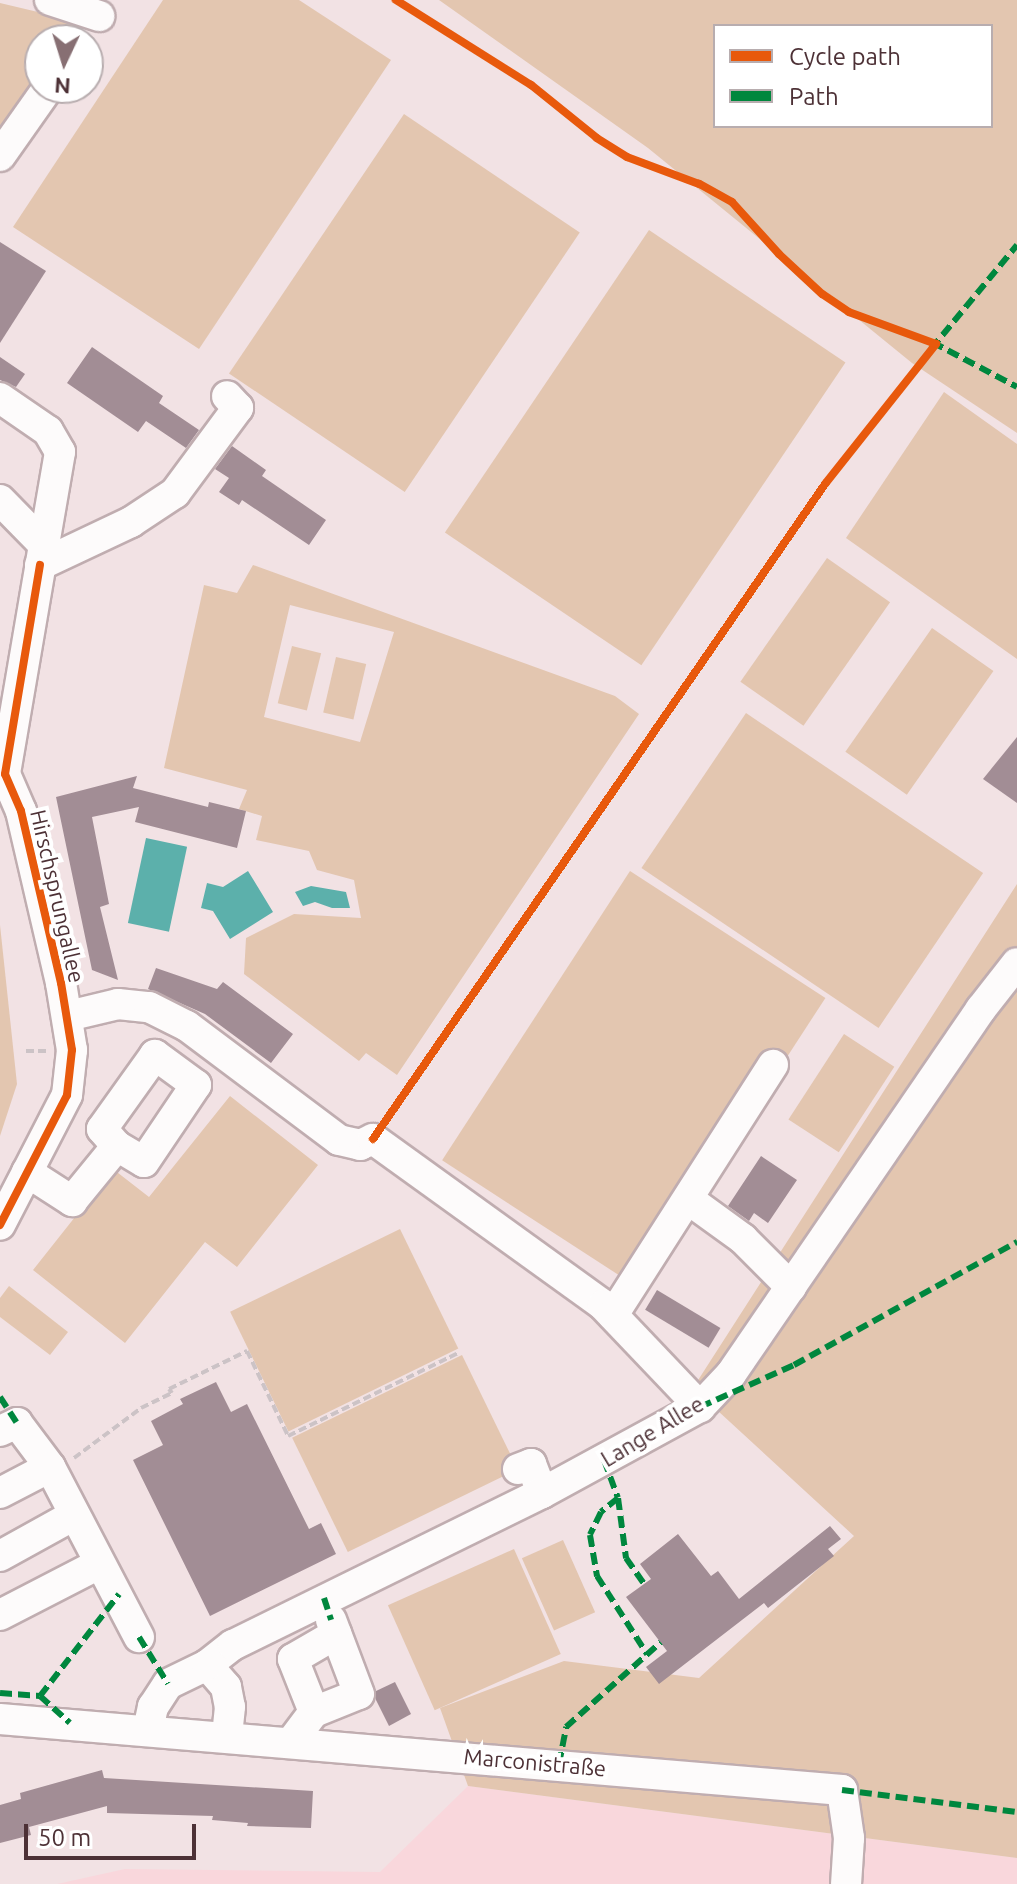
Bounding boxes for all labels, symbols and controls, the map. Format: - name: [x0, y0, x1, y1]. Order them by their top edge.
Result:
- north arrow: [24, 24, 104, 104]
- legend: [713, 24, 993, 128]
- text: Cycle path: [789, 43, 901, 70]
- text: N: [53, 73, 72, 99]
- text: Path: [789, 83, 839, 110]
- street label: Hirschsprungallee: [25, 807, 91, 985]
- street label: Lange Allee: [596, 1390, 708, 1472]
- street label: Marconistraße: [463, 1743, 607, 1781]
- scale bar: [28, 1808, 200, 1858]
- text: 50 m: [38, 1824, 91, 1851]

